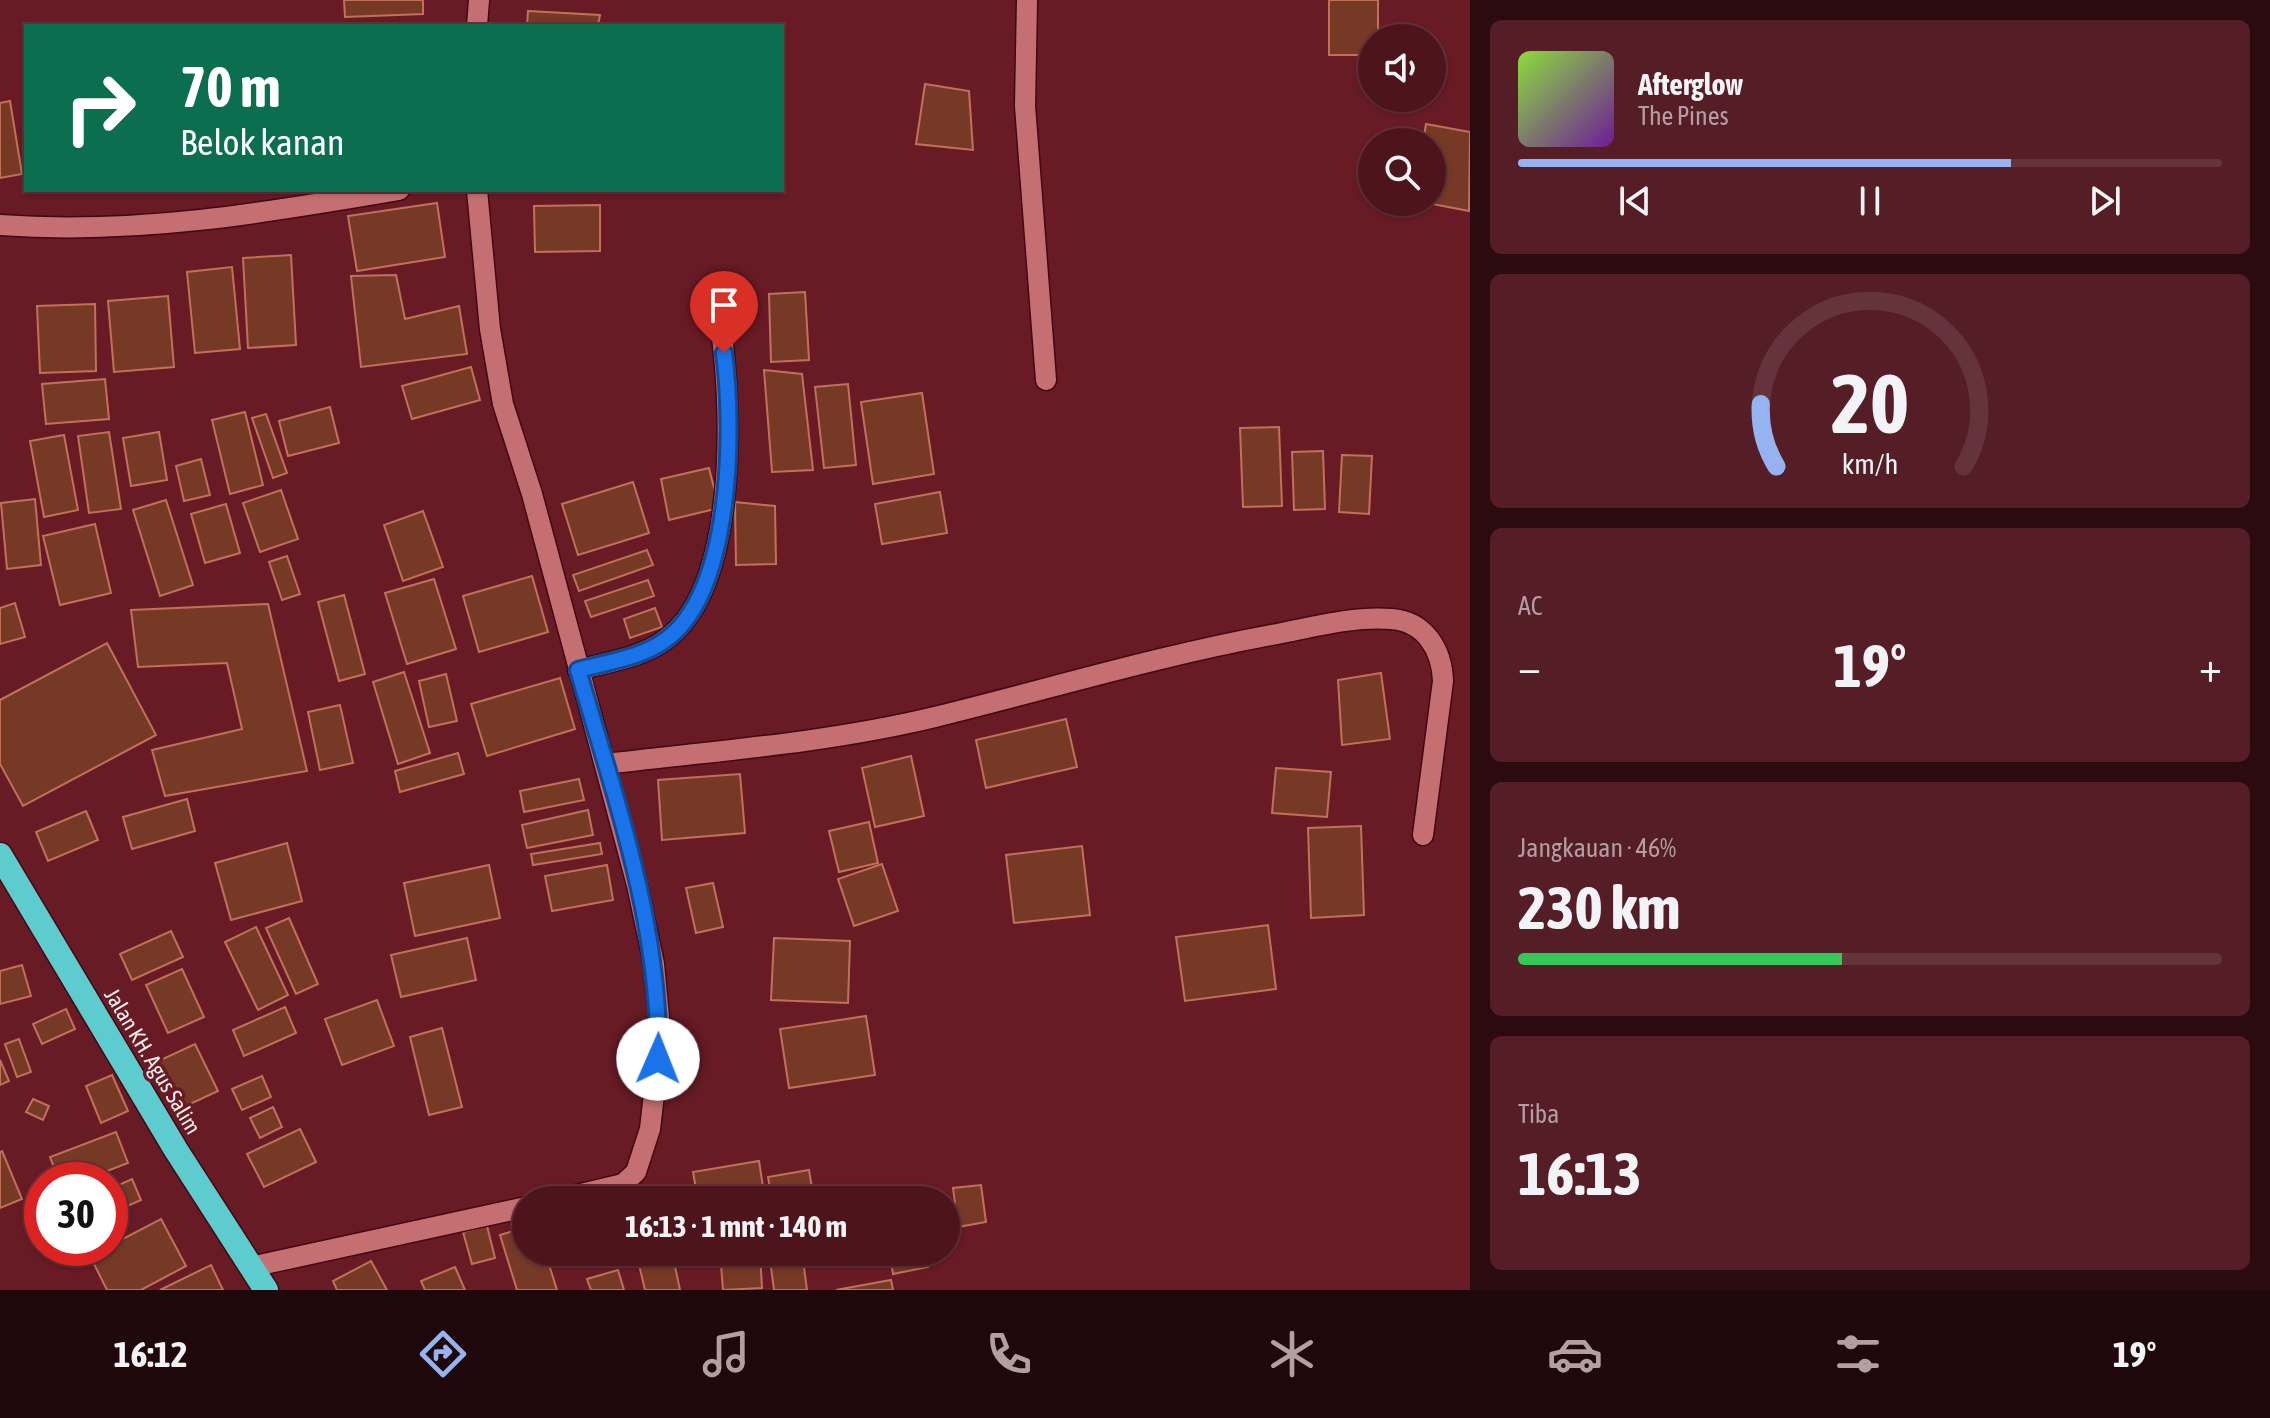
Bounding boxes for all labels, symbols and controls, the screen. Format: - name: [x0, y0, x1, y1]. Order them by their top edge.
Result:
- map controls: [1358, 24, 1446, 216]
- button: sound: [1358, 24, 1446, 112]
- text: 70 m: [180, 55, 281, 119]
- icon: right: [48, 56, 152, 160]
- text: Afterglow: [1638, 67, 1743, 101]
- text: The Pines: [1638, 101, 1729, 131]
- text: Belok kanan: [180, 121, 345, 163]
- button: search: [1358, 128, 1446, 216]
- icon: previous: [1613, 179, 1657, 223]
- icon: pause: [1848, 179, 1892, 223]
- icon: next: [2083, 179, 2127, 223]
- pin: [690, 271, 758, 353]
- icon: arrive: [702, 283, 746, 327]
- text: 20: [1831, 355, 1909, 451]
- text: km/h: [1842, 447, 1898, 480]
- text: AC: [1518, 591, 1542, 621]
- text: 19°: [1834, 631, 1906, 700]
- text: −: [1518, 641, 1541, 691]
- text: +: [2199, 641, 2222, 691]
- text: Jangkauan · 46%: [1518, 833, 1676, 863]
- text: 230 km: [1518, 873, 1680, 942]
- street label: Jalan KH. Agus Salim: [99, 983, 207, 1139]
- position arrow: [616, 1017, 700, 1101]
- text: Tiba: [1518, 1099, 1559, 1129]
- text: 16:13: [1518, 1139, 1641, 1208]
- speed limit sign: 30: [24, 1162, 128, 1266]
- text: 16:13 · 1 mnt · 140 m: [625, 1209, 847, 1243]
- icon: directions: [415, 1326, 471, 1382]
- icon: music: [698, 1326, 754, 1382]
- icon: phone: [981, 1326, 1037, 1382]
- icon: climate: [1264, 1326, 1320, 1382]
- icon: car: [1547, 1326, 1603, 1382]
- icon: filters: [1830, 1326, 1886, 1382]
- text: 16:12: [114, 1333, 188, 1375]
- text: 19°: [2113, 1333, 2156, 1375]

